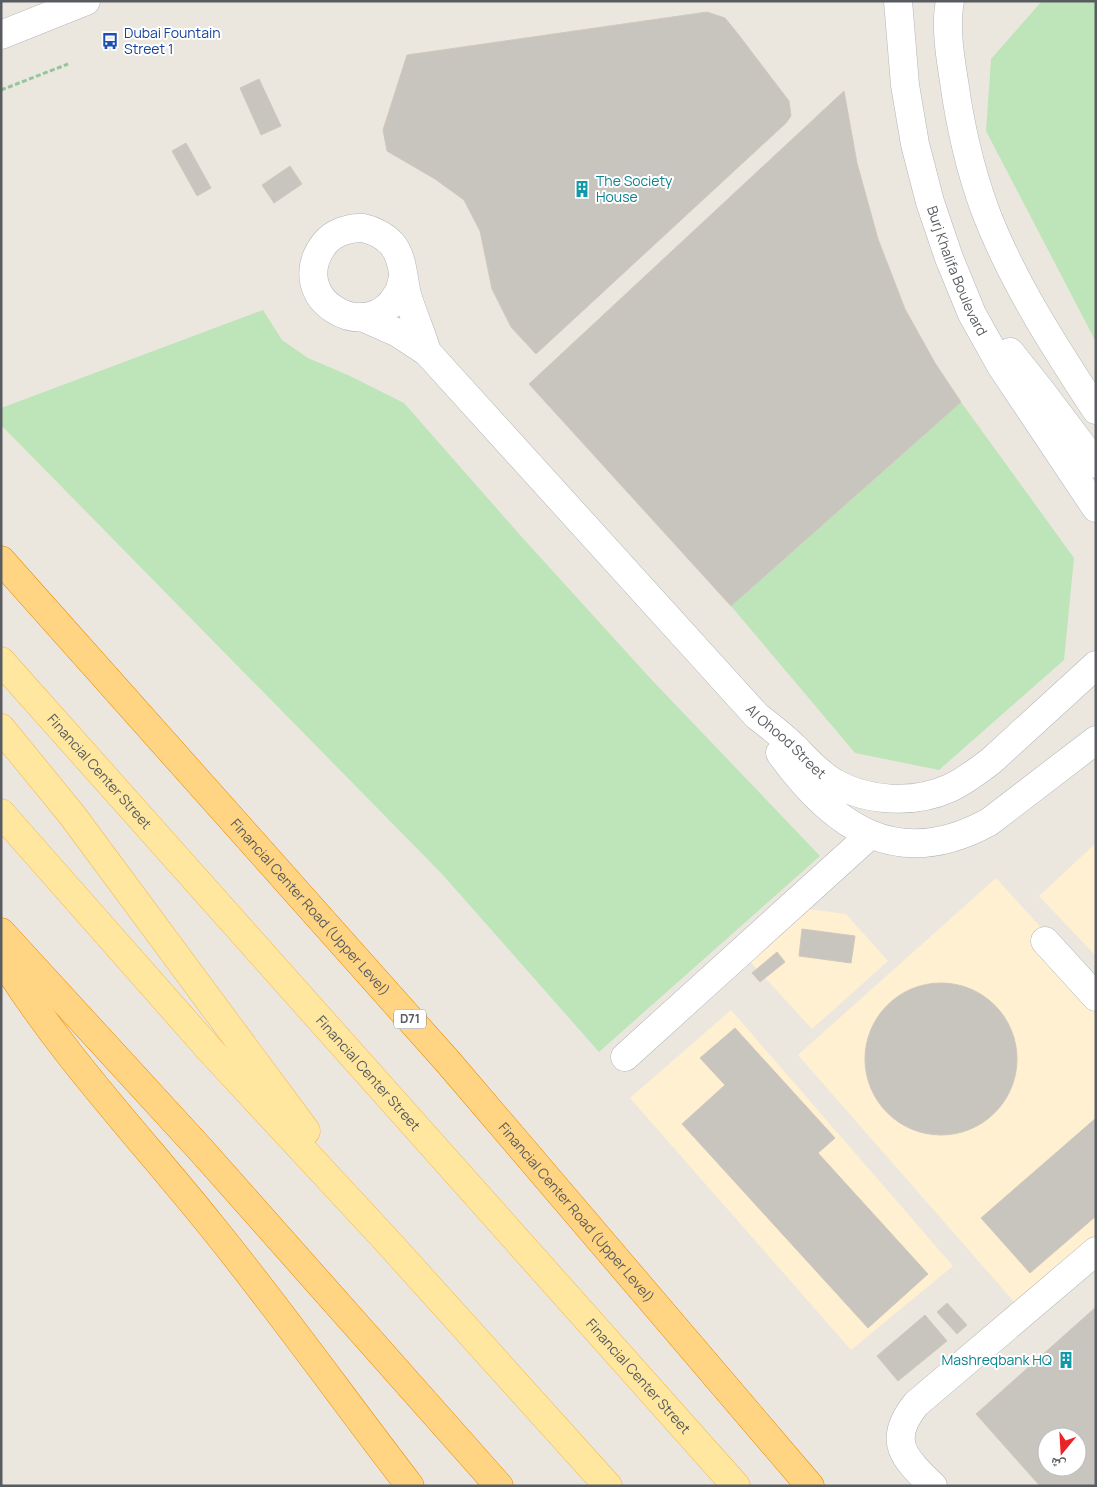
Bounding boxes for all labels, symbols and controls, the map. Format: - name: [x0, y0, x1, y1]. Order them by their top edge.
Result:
- place label: Dubai Fountain Street 1: [124, 23, 221, 58]
- bus stop icon: Dubai Fountain Street 1: [100, 31, 120, 51]
- place label: The Society House: [596, 171, 673, 206]
- building icon: The Society House: [572, 179, 592, 199]
- street label: Burj Khalifa Boulevard: [923, 203, 992, 339]
- street label: Al Ohood Street: [742, 700, 831, 783]
- street label: Financial Center Street: [43, 709, 157, 833]
- street label: Financial Center Road (Upper Level): [227, 814, 395, 999]
- road number: D71: [394, 1010, 426, 1028]
- street label: Financial Center Street: [312, 1011, 425, 1135]
- street label: Financial Center Road (Upper Level): [495, 1118, 659, 1306]
- street label: Financial Center Street: [582, 1314, 695, 1438]
- place label: Mashreqbank HQ: [942, 1350, 1052, 1369]
- building icon: Mashreqbank HQ: [1056, 1350, 1076, 1370]
- north arrow: [1037, 1427, 1087, 1477]
- text: ش: [1048, 1453, 1068, 1476]

